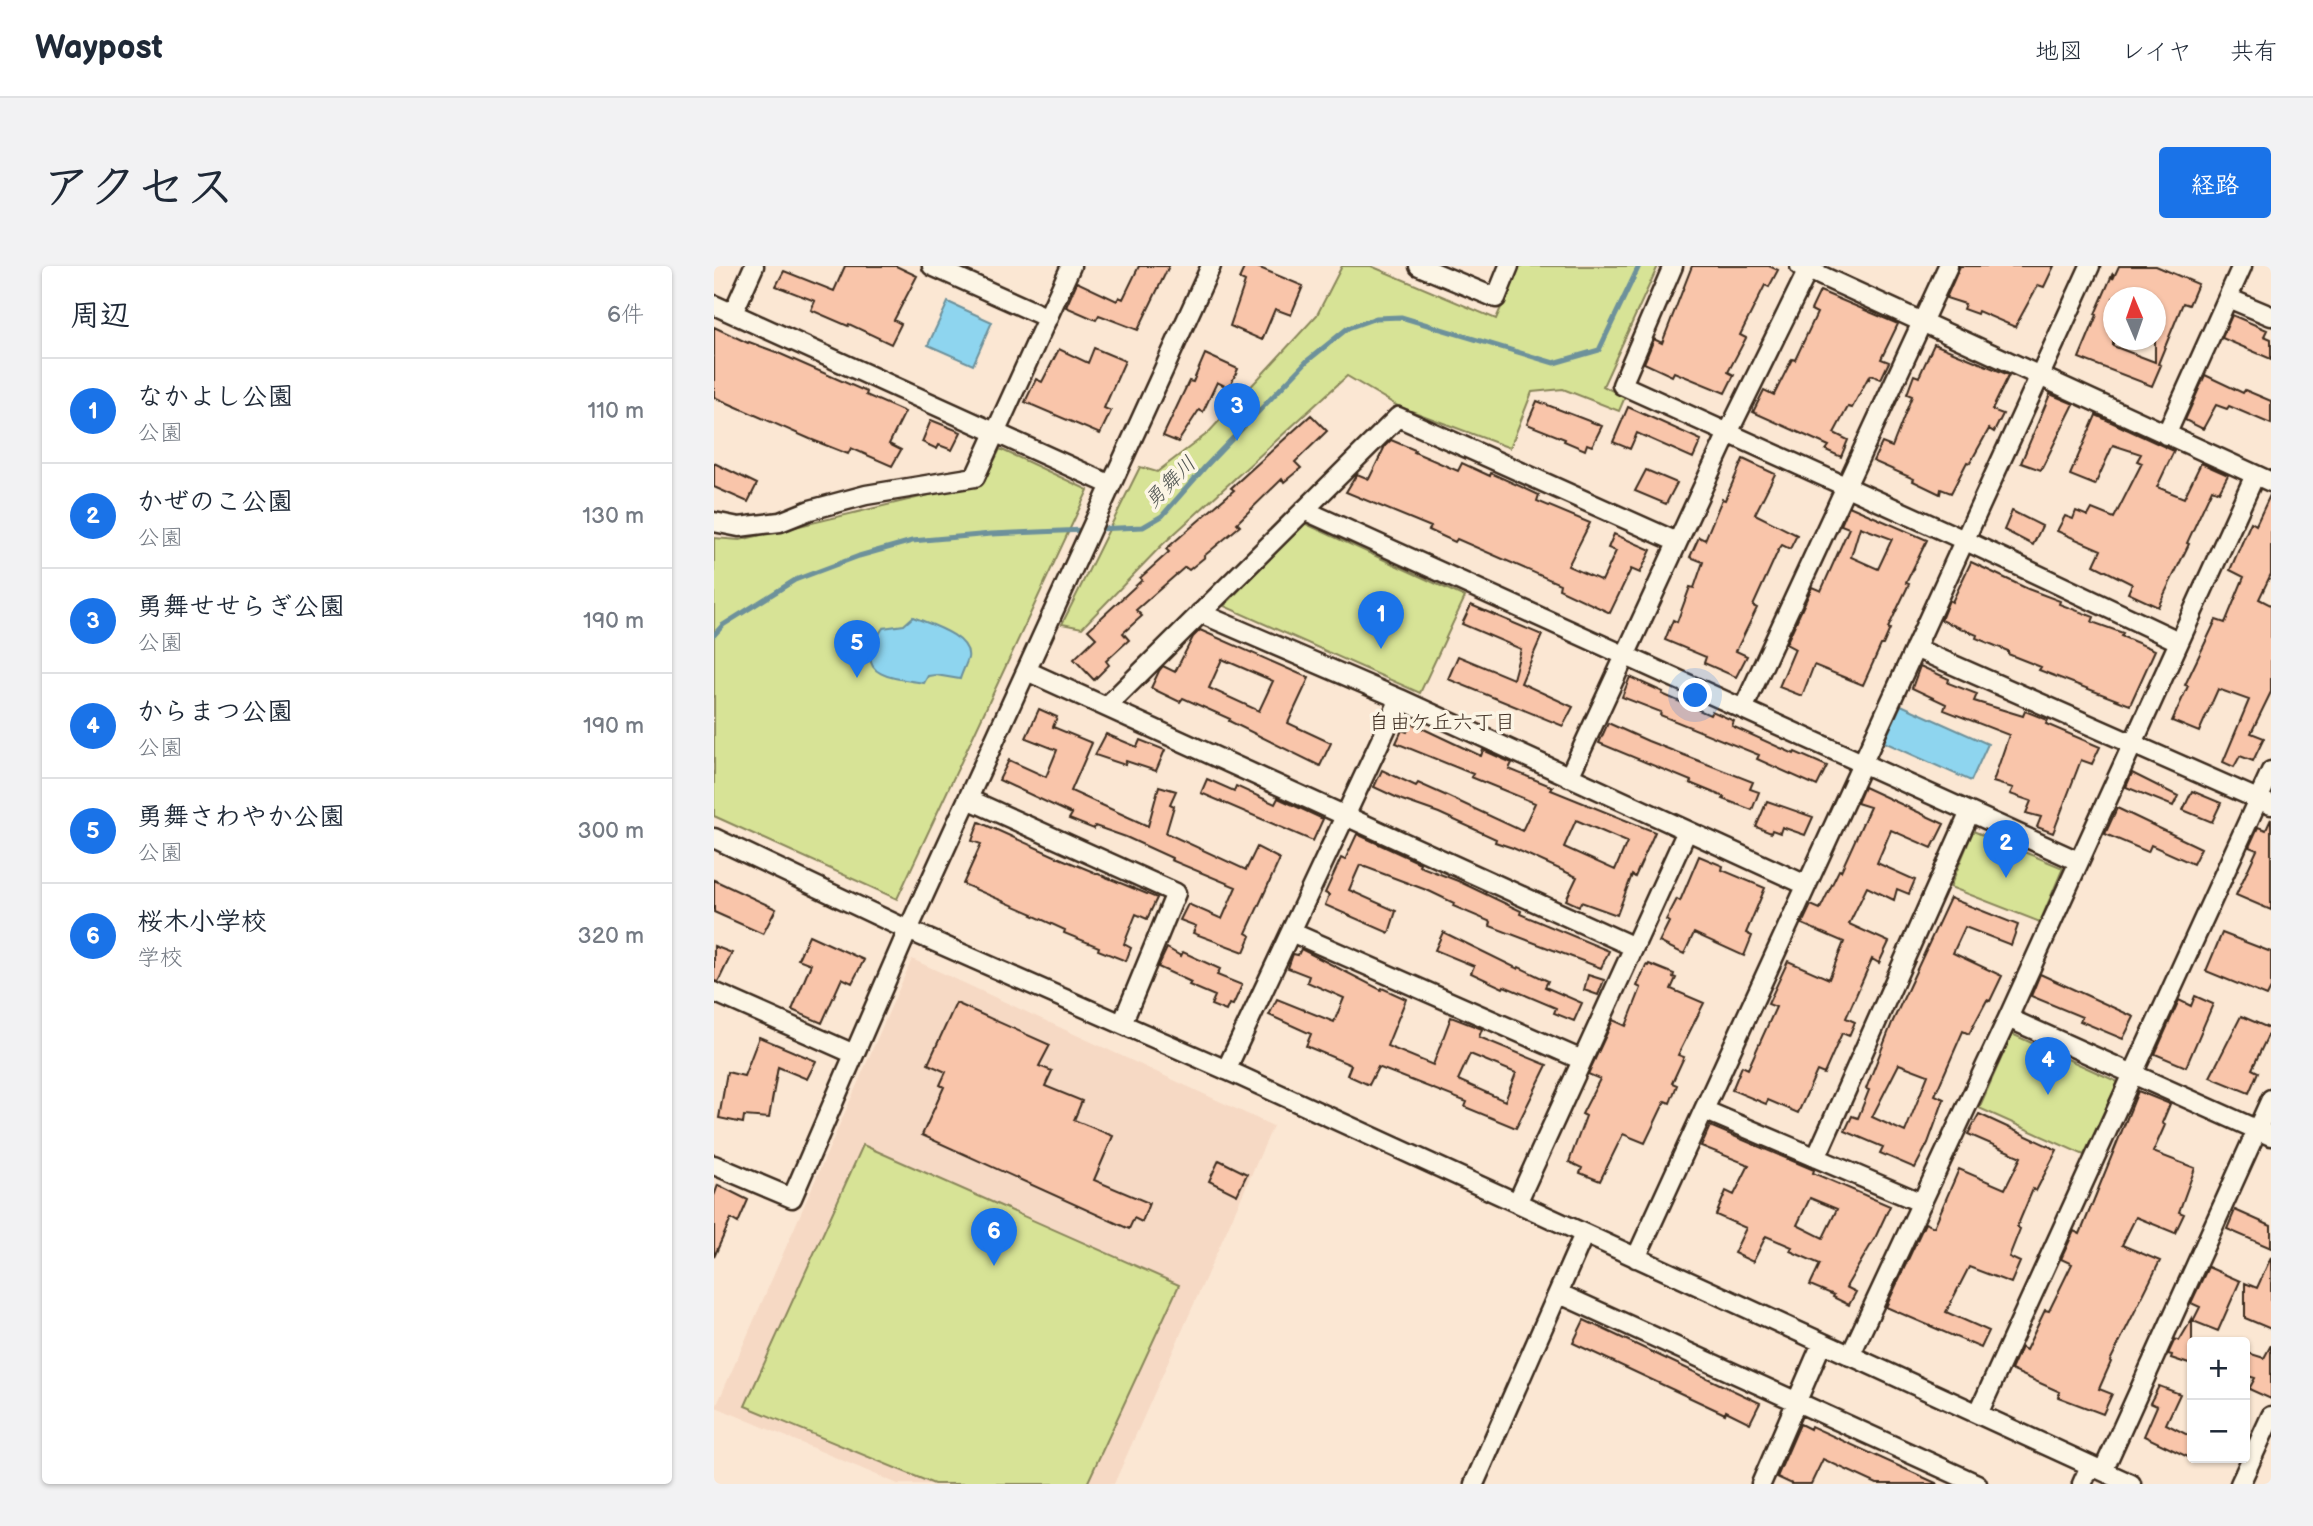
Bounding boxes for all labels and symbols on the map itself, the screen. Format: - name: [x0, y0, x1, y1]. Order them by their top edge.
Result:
- north arrow: [2103, 287, 2166, 350]
- pin: 3: [1214, 383, 1260, 441]
- water label: 勇舞川: [1139, 451, 1201, 513]
- pin: 1: [1358, 591, 1404, 649]
- pin: 5: [834, 620, 880, 678]
- your location: [1678, 678, 1712, 712]
- district label: 自由ケ丘六丁目: [1369, 710, 1516, 735]
- pin: 2: [1983, 820, 2029, 878]
- pin: 4: [2025, 1037, 2071, 1095]
- pin: 6: [971, 1208, 1017, 1266]

